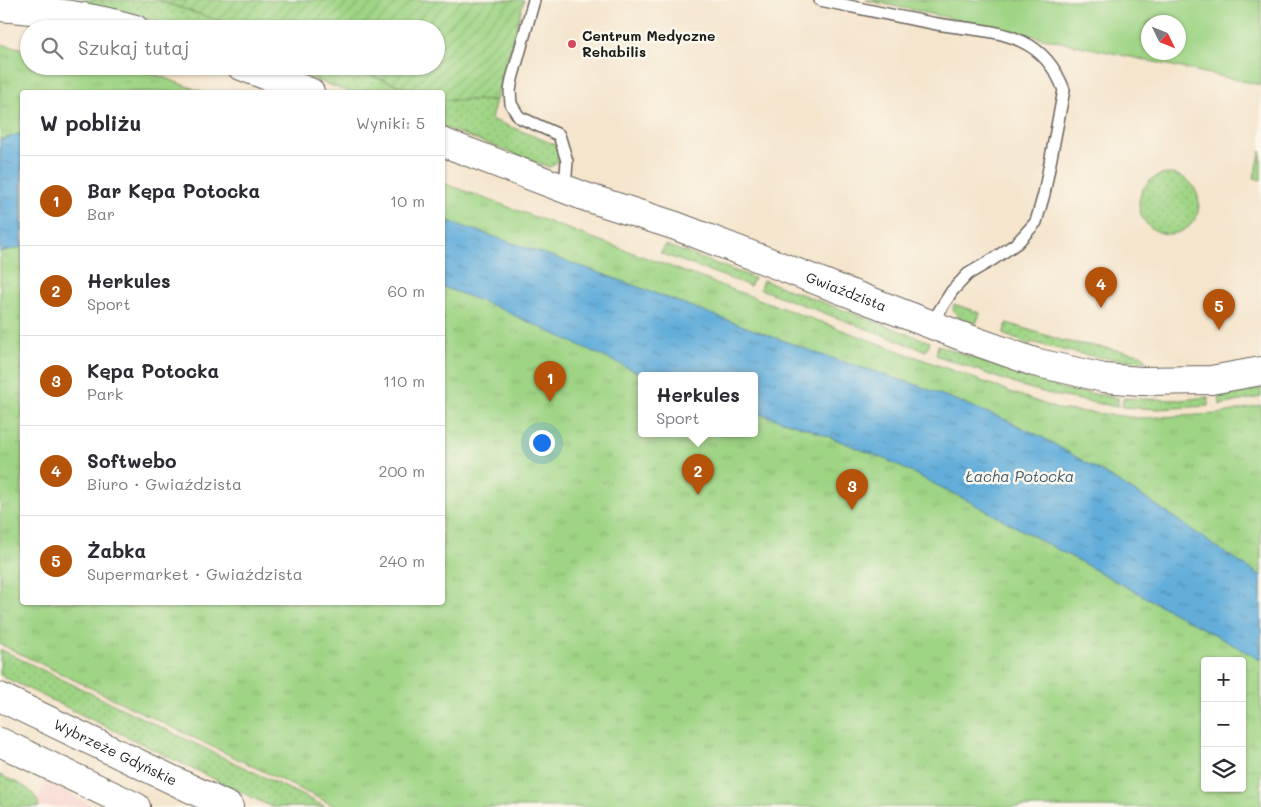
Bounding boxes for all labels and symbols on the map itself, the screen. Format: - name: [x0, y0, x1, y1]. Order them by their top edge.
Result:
- north arrow: [1141, 15, 1186, 60]
- place label: Centrum Medyczne Rehabilis: [582, 26, 715, 61]
- marker: Centrum Medyczne Rehabilis: [566, 38, 578, 50]
- street label: Gwiaździsta: [803, 267, 889, 315]
- pin: 4: [1085, 267, 1117, 308]
- pin: 5: [1203, 289, 1235, 330]
- pin: 1: [534, 361, 566, 402]
- your location: [529, 430, 555, 456]
- pin: 2: [682, 454, 714, 495]
- water label: Łacha Potocka: [966, 466, 1074, 486]
- pin: 3: [836, 469, 868, 510]
- street label: Wybrzeże Gdyńskie: [51, 714, 180, 790]

